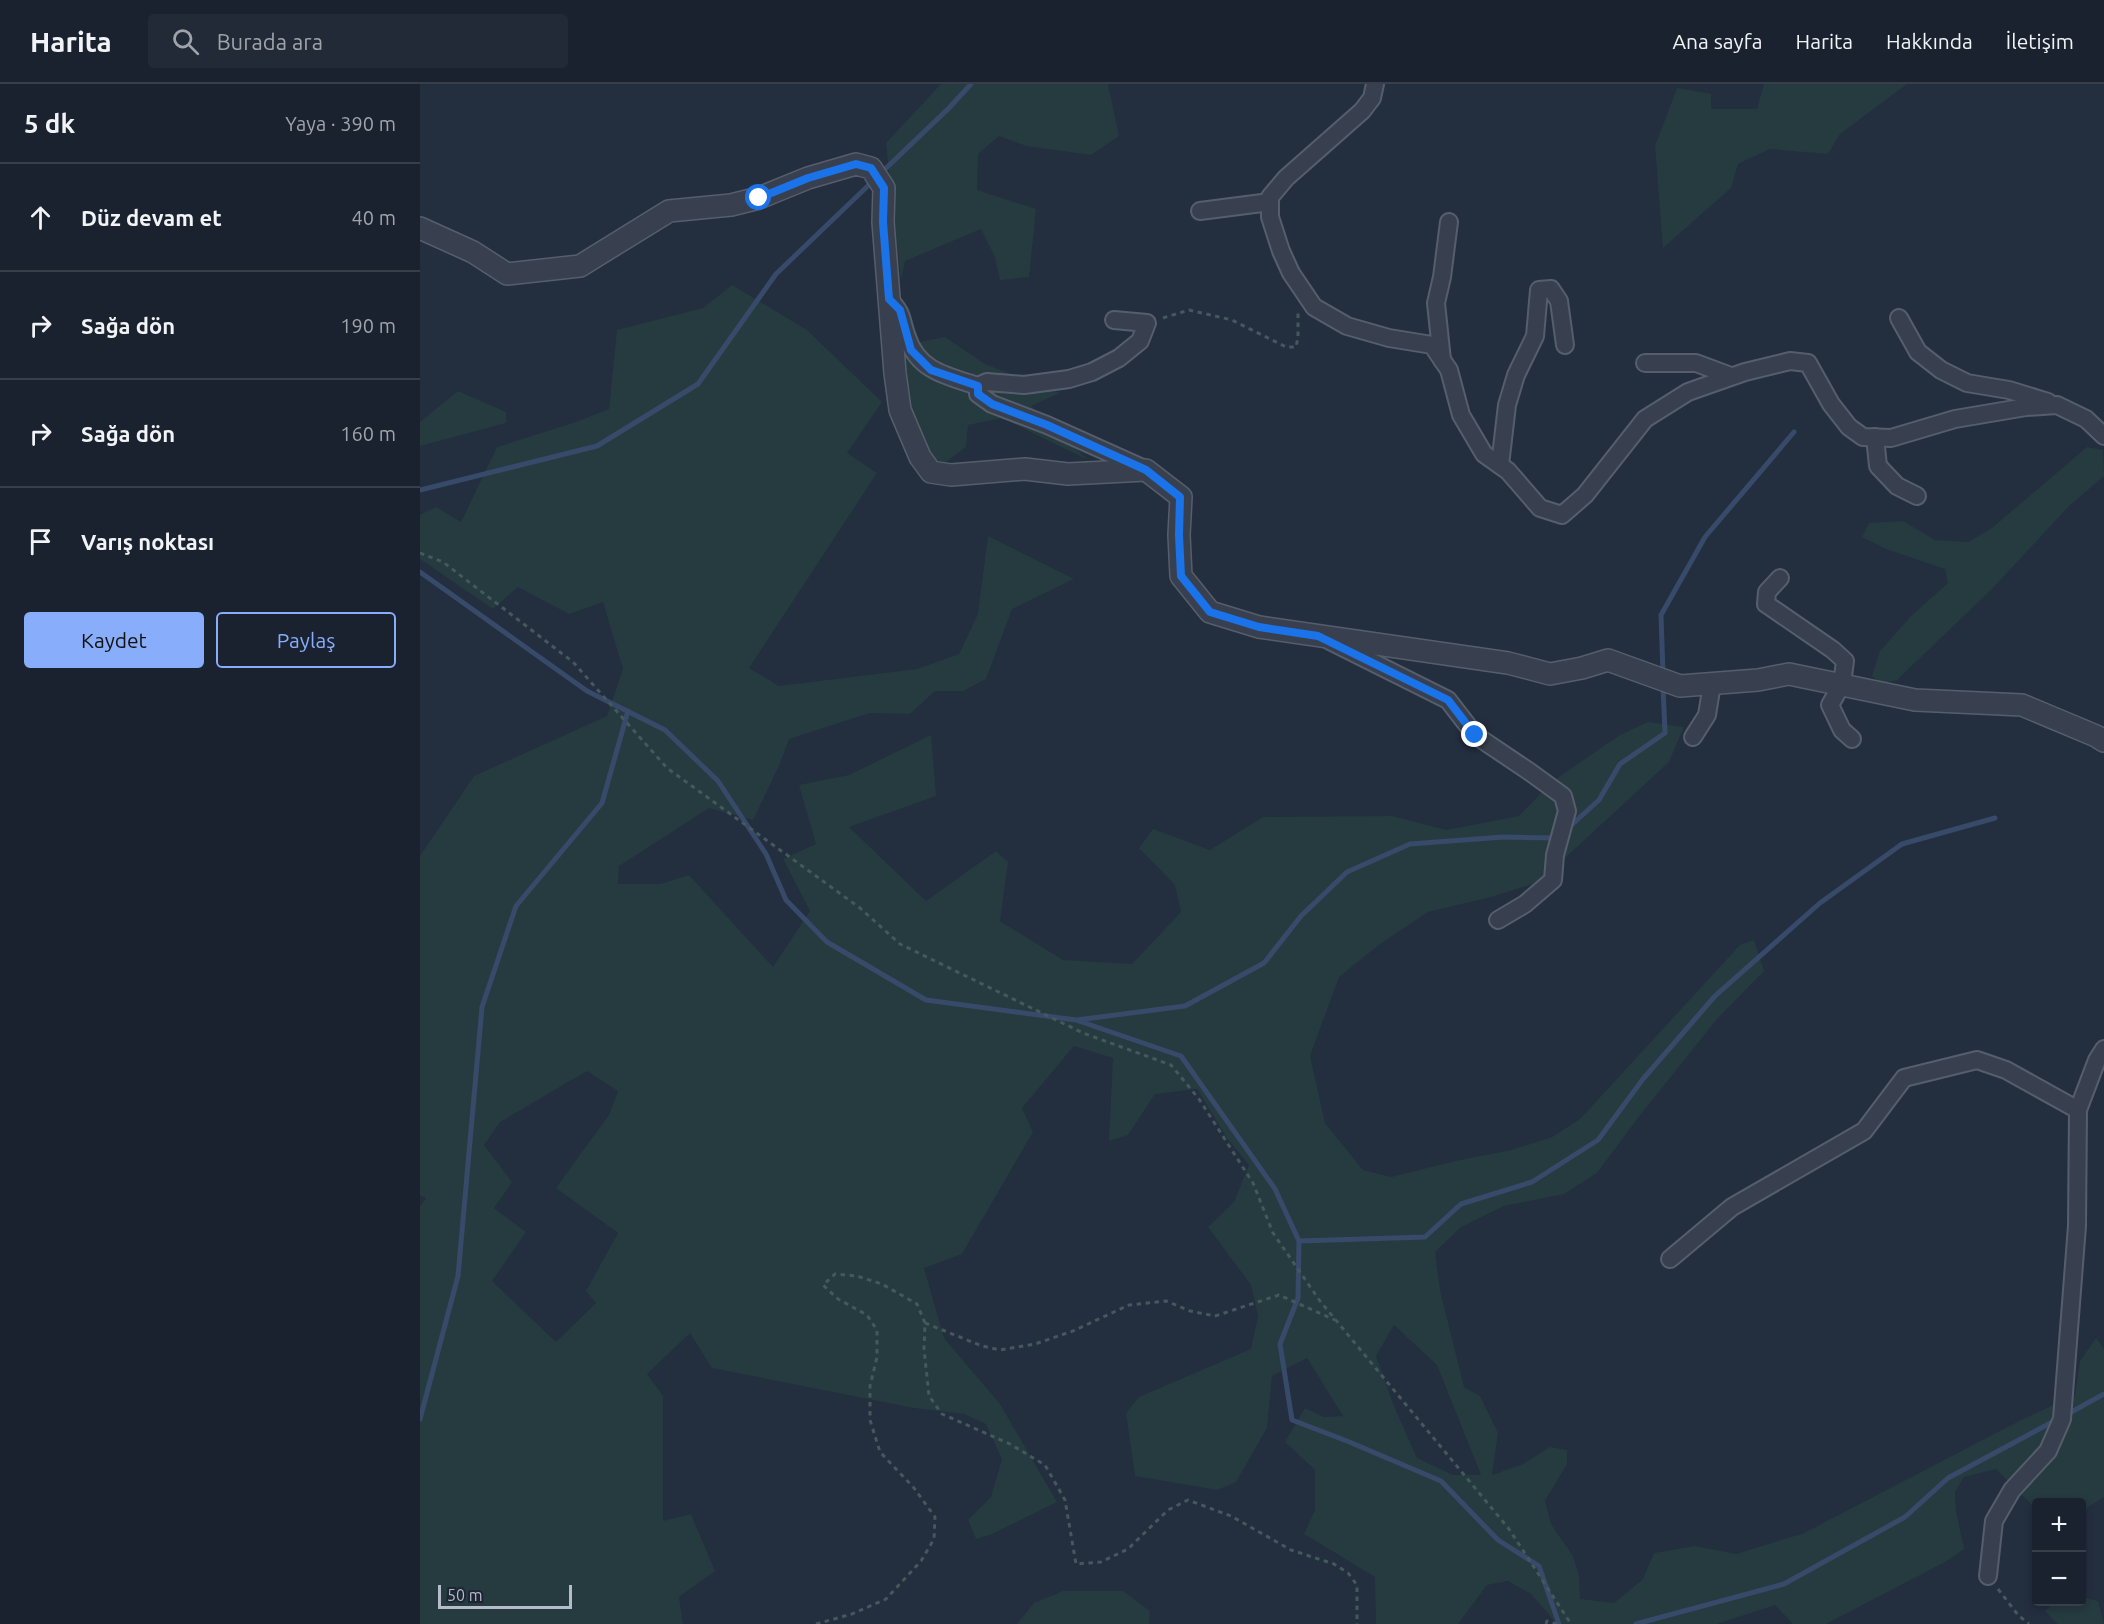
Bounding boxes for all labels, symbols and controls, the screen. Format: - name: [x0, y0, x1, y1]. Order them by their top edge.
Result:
- search box: [148, 14, 568, 68]
- icon: search: [169, 25, 202, 58]
- text: Harita: [30, 26, 112, 57]
- text: Burada ara: [217, 29, 323, 54]
- text: Ana sayfa: [1672, 29, 1763, 53]
- text: Harita: [1796, 29, 1853, 53]
- text: Hakkında: [1886, 29, 1973, 53]
- text: İletişim: [2006, 29, 2074, 53]
- text: 5 dk: [24, 109, 75, 138]
- text: Yaya · 390 m: [285, 112, 396, 135]
- route start: [745, 184, 771, 210]
- icon: ahead: [24, 201, 57, 234]
- text: Düz devam et: [81, 205, 222, 230]
- text: 40 m: [352, 206, 396, 229]
- icon: right: [24, 309, 57, 342]
- text: Sağa dön: [81, 313, 175, 338]
- text: 190 m: [340, 314, 396, 337]
- icon: right: [24, 417, 57, 450]
- text: Sağa dön: [81, 421, 175, 446]
- text: 160 m: [340, 422, 396, 445]
- icon: arrive: [24, 525, 57, 558]
- text: Varış noktası: [81, 529, 214, 554]
- button: Kaydet: [24, 612, 204, 668]
- button: Paylaş: [216, 612, 396, 668]
- route end: [1461, 721, 1487, 747]
- map controls: [2032, 1498, 2086, 1606]
- button: +: [2032, 1498, 2086, 1552]
- button: −: [2032, 1552, 2086, 1606]
- scale bar: [438, 1582, 572, 1610]
- text: 50 m: [447, 1586, 483, 1604]

